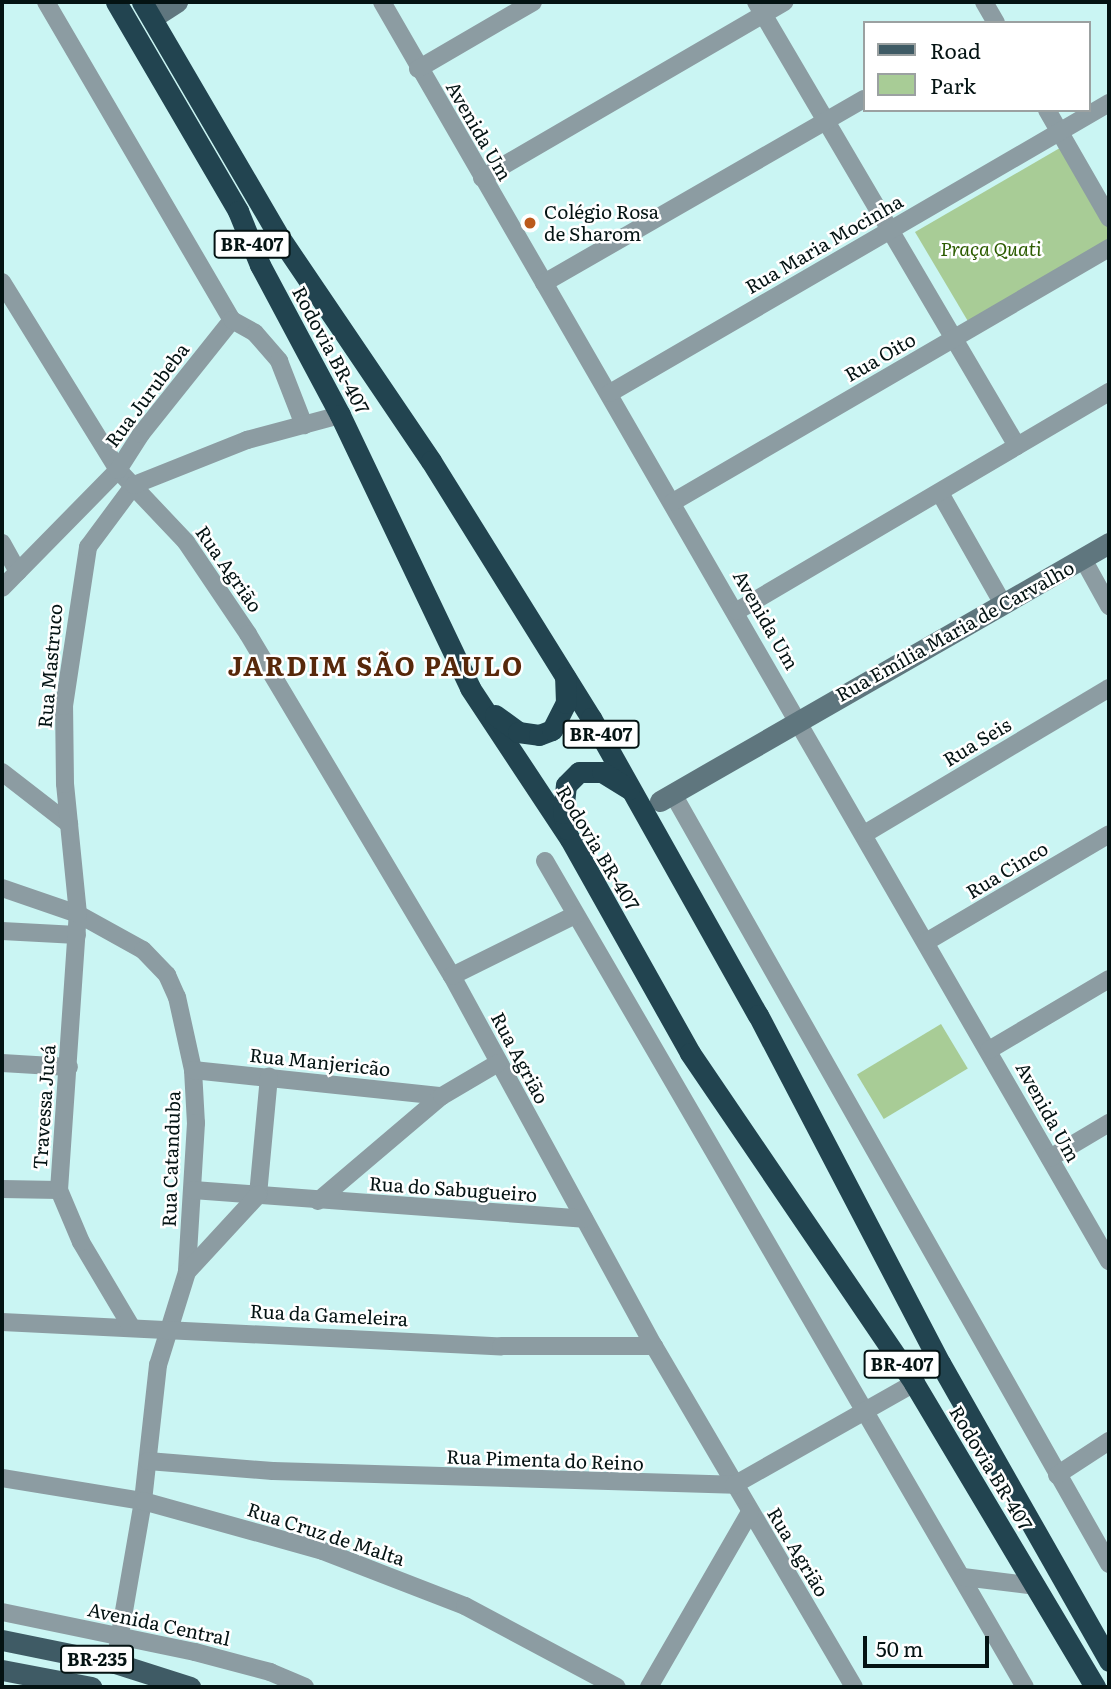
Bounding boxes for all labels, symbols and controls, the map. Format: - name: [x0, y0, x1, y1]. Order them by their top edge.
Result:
- legend: [862, 21, 1090, 112]
- text: Road: [930, 34, 981, 65]
- text: Park: [930, 69, 976, 100]
- street label: Avenida Um: [441, 77, 517, 185]
- street label: Rua Maria Mocinha: [741, 190, 907, 298]
- place label: Colégio Rosa de Sharom: [544, 201, 659, 245]
- marker: Colégio Rosa de Sharom: [522, 215, 538, 231]
- road number: BR-407: [214, 230, 290, 258]
- park label: Praça Quati: [940, 238, 1042, 260]
- street label: Rodovia BR-407: [288, 282, 374, 418]
- street label: Rua Oito: [841, 328, 919, 386]
- street label: Rua Jurubeba: [100, 338, 194, 452]
- street label: Rua Agrião: [191, 521, 267, 617]
- street label: Rua Emília Maria de Carvalho: [832, 556, 1078, 706]
- street label: Avenida Um: [728, 566, 804, 674]
- street label: Rua Mastruco: [33, 603, 67, 729]
- district label: JARDIM SÃO PAULO: [230, 649, 522, 681]
- street label: Rua Seis: [939, 713, 1015, 771]
- road number: BR-407: [562, 720, 640, 748]
- street label: Rodovia BR-407: [552, 782, 644, 914]
- street label: Rua Cinco: [962, 837, 1052, 903]
- street label: Rua Agrião: [486, 1008, 554, 1108]
- street label: Rua Manjericão: [248, 1043, 392, 1081]
- street label: Travessa Jucá: [28, 1044, 60, 1170]
- street label: Avenida Um: [1011, 1058, 1085, 1166]
- street label: Rua Catanduba: [157, 1090, 185, 1228]
- street label: Rua do Sabugueiro: [368, 1172, 538, 1206]
- street label: Rua da Gameleira: [249, 1299, 409, 1331]
- road number: BR-407: [864, 1350, 940, 1378]
- street label: Rodovia BR-407: [945, 1402, 1037, 1534]
- street label: Rua Pimenta do Reino: [446, 1445, 644, 1475]
- street label: Rua Cruz de Malta: [244, 1498, 408, 1570]
- street label: Rua Agrião: [762, 1503, 834, 1601]
- street label: Avenida Central: [86, 1598, 232, 1650]
- scale bar: [866, 1622, 992, 1666]
- text: 50 m: [876, 1632, 923, 1663]
- road number: BR-235: [58, 1644, 136, 1674]

